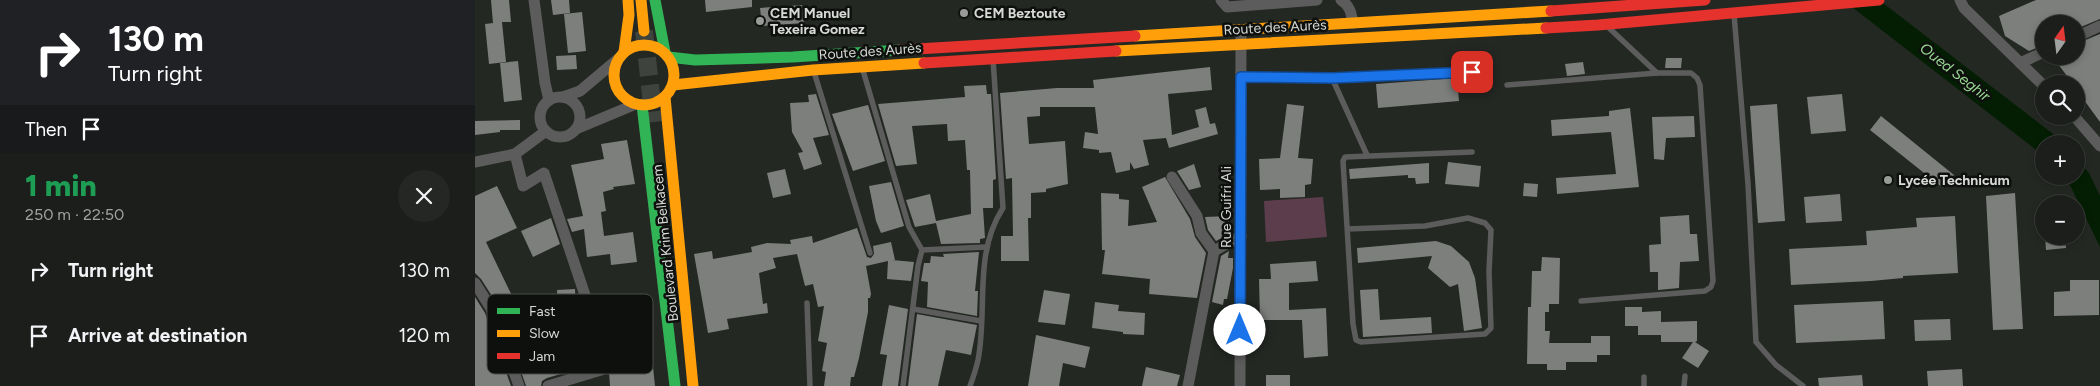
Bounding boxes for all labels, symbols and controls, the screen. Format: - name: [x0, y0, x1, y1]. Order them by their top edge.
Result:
- place label: CEM Manuel Texeira Gomez: [770, 5, 865, 38]
- place label: CEM Beztoute: [974, 5, 1066, 22]
- marker: CEM Beztoute: [958, 7, 970, 19]
- marker: CEM Manuel Texeira Gomez: [754, 15, 766, 27]
- north arrow: [2035, 15, 2085, 65]
- map controls: [2035, 15, 2085, 245]
- street label: Route des Aurès: [1223, 16, 1327, 39]
- text: 130 m: [108, 18, 204, 60]
- icon: right: [25, 20, 90, 85]
- street label: Route des Aurès: [818, 39, 922, 64]
- water label: Oued Seghir: [1916, 39, 1994, 105]
- pin: [1451, 51, 1493, 93]
- icon: arrive: [1458, 58, 1486, 86]
- text: Turn right: [108, 60, 203, 87]
- button: search: [2035, 75, 2085, 125]
- icon: arrive: [77, 115, 105, 143]
- text: Then: [25, 118, 67, 141]
- button: +: [2035, 135, 2085, 185]
- street label: Boulevard Krim Belkacem: [649, 164, 682, 322]
- street label: Rue Guifri Ali: [1218, 166, 1235, 248]
- text: 1 min: [25, 167, 97, 204]
- button: close: [398, 170, 450, 222]
- place label: Lycée Technicum: [1898, 172, 2010, 189]
- marker: Lycée Technicum: [1882, 174, 1894, 186]
- button: −: [2035, 195, 2085, 245]
- text: 250 m · 22:50: [25, 205, 124, 224]
- icon: right: [25, 257, 53, 285]
- text: Turn right: [68, 259, 154, 282]
- text: 130 m: [399, 259, 450, 282]
- legend: [487, 294, 653, 374]
- text: Fast: [529, 303, 555, 320]
- position arrow: [1213, 303, 1265, 355]
- icon: arrive: [25, 322, 53, 350]
- text: Arrive at destination: [68, 324, 247, 347]
- text: 120 m: [398, 324, 450, 347]
- text: Slow: [529, 325, 560, 342]
- text: Jam: [529, 348, 555, 365]

